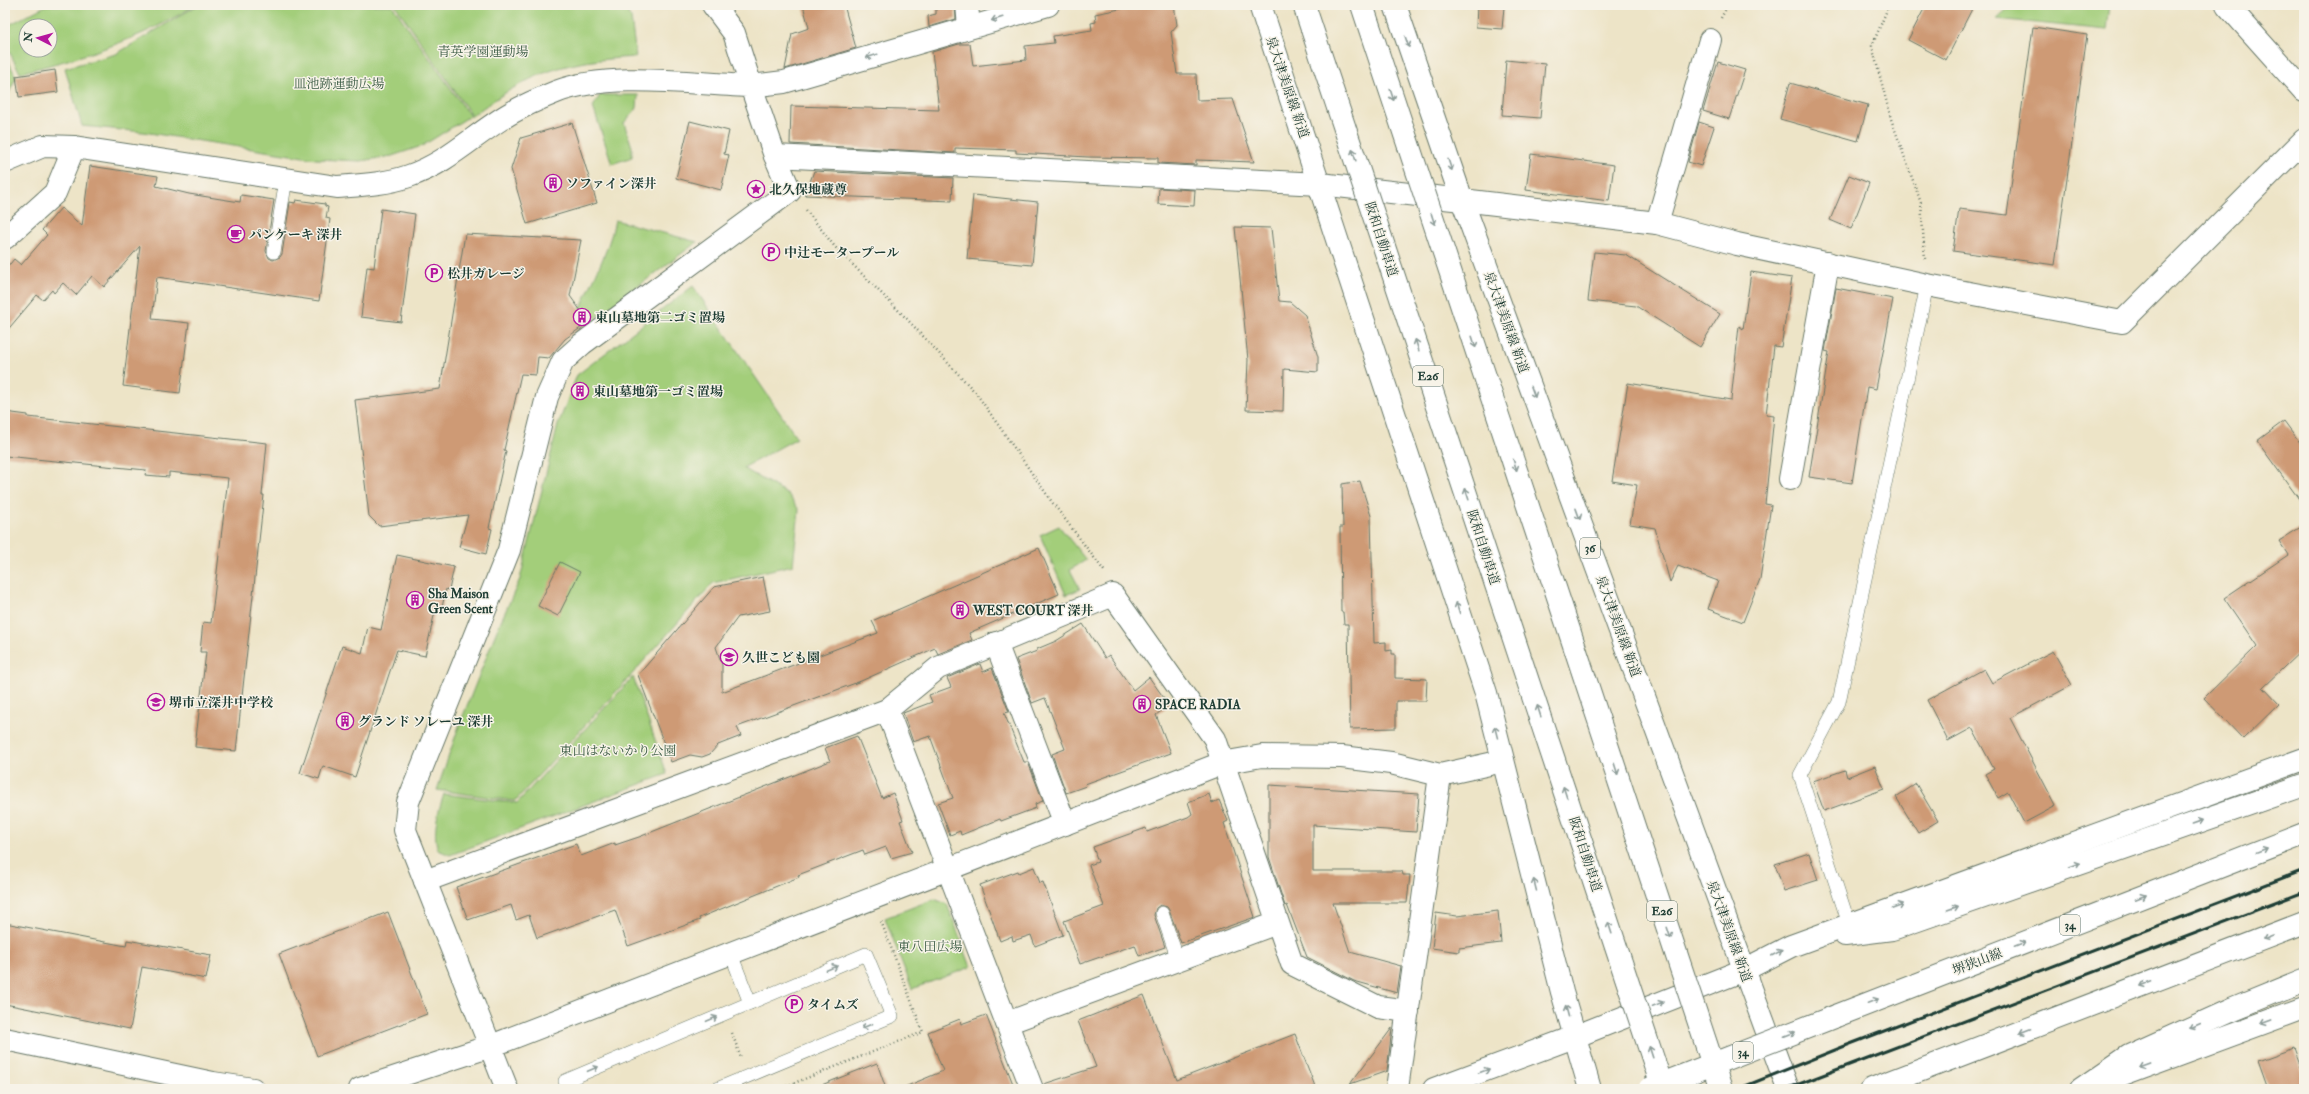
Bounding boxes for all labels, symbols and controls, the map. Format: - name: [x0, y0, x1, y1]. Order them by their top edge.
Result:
- one-way arrow: [991, 16, 1004, 23]
- north arrow: [18, 18, 58, 58]
- text: N: [21, 30, 36, 44]
- street label: 泉大津美原線 新道: [1262, 34, 1312, 140]
- one-way arrow: [1404, 35, 1412, 47]
- park label: 青英学園運動場: [437, 44, 529, 60]
- one-way arrow: [866, 53, 879, 60]
- park label: 皿池跡運動広場: [293, 76, 385, 92]
- one-way arrow: [1389, 89, 1396, 102]
- one-way arrow: [1350, 148, 1357, 161]
- one-way arrow: [1447, 158, 1454, 171]
- building icon: ソファイン深井: [543, 173, 563, 193]
- place label: ソファイン深井: [566, 176, 657, 192]
- place icon: 北久保地蔵尊: [746, 179, 766, 199]
- place label: 北久保地蔵尊: [769, 182, 847, 198]
- street label: 阪和自動車道: [1361, 200, 1401, 279]
- one-way arrow: [1430, 212, 1437, 225]
- cafe icon: パンケーキ 深井: [226, 224, 246, 244]
- place label: パンケーキ 深井: [249, 227, 342, 243]
- parking icon: 中辻モータープール: [761, 242, 781, 262]
- place label: 中辻モータープール: [784, 245, 899, 261]
- parking icon: 松井ガレージ: [424, 263, 444, 283]
- place label: 松井ガレージ: [447, 266, 525, 282]
- street label: 泉大津美原線 新道: [1480, 269, 1532, 375]
- building icon: 東山墓地第二ゴミ置場: [572, 307, 592, 327]
- place label: 東山墓地第二ゴミ置場: [595, 310, 725, 326]
- one-way arrow: [1471, 335, 1478, 348]
- one-way arrow: [1413, 338, 1420, 351]
- road number: E26: [1413, 366, 1443, 386]
- building icon: 東山墓地第一ゴミ置場: [570, 381, 590, 401]
- place label: 東山墓地第一ゴミ置場: [593, 384, 723, 400]
- one-way arrow: [1530, 385, 1537, 398]
- one-way arrow: [1512, 459, 1519, 472]
- one-way arrow: [1463, 488, 1470, 501]
- street label: 阪和自動車道: [1463, 508, 1503, 587]
- one-way arrow: [1574, 508, 1582, 520]
- road number: 36: [1580, 538, 1600, 558]
- street label: 泉大津美原線 新道: [1592, 573, 1644, 679]
- place label: Sha Maison Green Scent: [428, 586, 494, 617]
- building icon: Sha Maison Green Scent: [405, 590, 425, 610]
- building icon: WEST COURT 深井: [950, 600, 970, 620]
- one-way arrow: [1454, 602, 1461, 615]
- place label: WEST COURT 深井: [972, 603, 1094, 619]
- school or university icon: 久世こども園: [719, 647, 739, 667]
- place label: 久世こども園: [742, 650, 820, 666]
- school or university icon: 堺市立深井中学校: [146, 692, 166, 712]
- building icon: SPACE RADIA: [1132, 694, 1152, 714]
- place label: 堺市立深井中学校: [169, 695, 274, 711]
- place label: SPACE RADIA: [1155, 697, 1241, 713]
- one-way arrow: [1535, 705, 1542, 718]
- building icon: グランド ソレーユ 深井: [335, 711, 355, 731]
- place label: グランド ソレーユ 深井: [358, 714, 493, 730]
- one-way arrow: [1491, 726, 1499, 739]
- park label: 東山はないかり公園: [559, 743, 677, 759]
- one-way arrow: [1613, 763, 1620, 776]
- one-way arrow: [1561, 786, 1569, 798]
- street label: 阪和自動車道: [1565, 815, 1605, 894]
- one-way arrow: [2192, 817, 2204, 825]
- one-way arrow: [2256, 846, 2268, 854]
- one-way arrow: [2069, 860, 2081, 868]
- street label: 泉大津美原線 新道: [1703, 878, 1755, 984]
- one-way arrow: [1530, 879, 1538, 892]
- one-way arrow: [2135, 893, 2147, 901]
- road number: E26: [1647, 901, 1677, 921]
- one-way arrow: [1892, 902, 1905, 909]
- one-way arrow: [1946, 903, 1958, 911]
- road number: 34: [2060, 915, 2080, 935]
- one-way arrow: [1606, 923, 1614, 935]
- one-way arrow: [1666, 926, 1674, 938]
- one-way arrow: [2262, 934, 2274, 942]
- park label: 東八田広場: [897, 939, 963, 955]
- one-way arrow: [2014, 940, 2026, 948]
- street label: 堺狭山線: [1950, 945, 2005, 979]
- one-way arrow: [1771, 949, 1783, 956]
- one-way arrow: [826, 964, 838, 971]
- one-way arrow: [2141, 981, 2153, 988]
- parking icon: タイムズ: [784, 994, 804, 1014]
- place label: タイムズ: [807, 997, 859, 1013]
- one-way arrow: [1866, 997, 1878, 1005]
- one-way arrow: [1651, 1000, 1663, 1008]
- one-way arrow: [1563, 1005, 1570, 1018]
- one-way arrow: [706, 1014, 718, 1022]
- one-way arrow: [2261, 1018, 2274, 1025]
- one-way arrow: [862, 1023, 874, 1030]
- one-way arrow: [2189, 1023, 2201, 1030]
- one-way arrow: [2019, 1027, 2031, 1035]
- one-way arrow: [1783, 1029, 1795, 1037]
- road number: 34: [1733, 1042, 1753, 1062]
- one-way arrow: [1647, 1046, 1654, 1059]
- one-way arrow: [2140, 1063, 2152, 1071]
- one-way arrow: [586, 1065, 598, 1072]
- one-way arrow: [1478, 1066, 1490, 1074]

